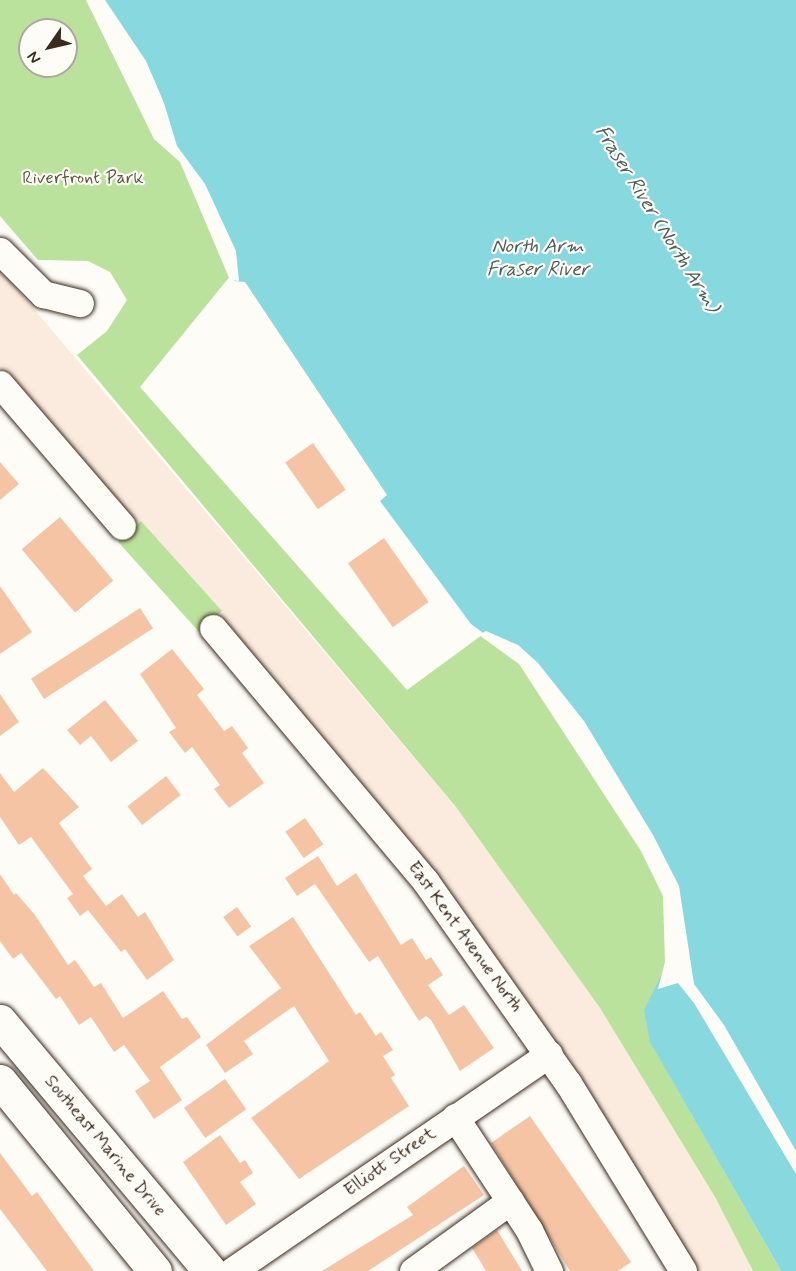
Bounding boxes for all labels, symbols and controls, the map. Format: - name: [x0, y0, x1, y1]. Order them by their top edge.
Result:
- north arrow: [18, 18, 78, 78]
- text: N: [23, 47, 46, 68]
- water label: Fraser River (North Arm): [589, 120, 725, 318]
- park label: Riverfront Park: [24, 167, 142, 189]
- water label: North Arm Fraser River: [486, 234, 590, 281]
- street label: East Kent Avenue North: [402, 856, 528, 1018]
- street label: Southeast Marine Drive: [40, 1071, 170, 1221]
- street label: Elliott Street: [340, 1123, 440, 1201]

